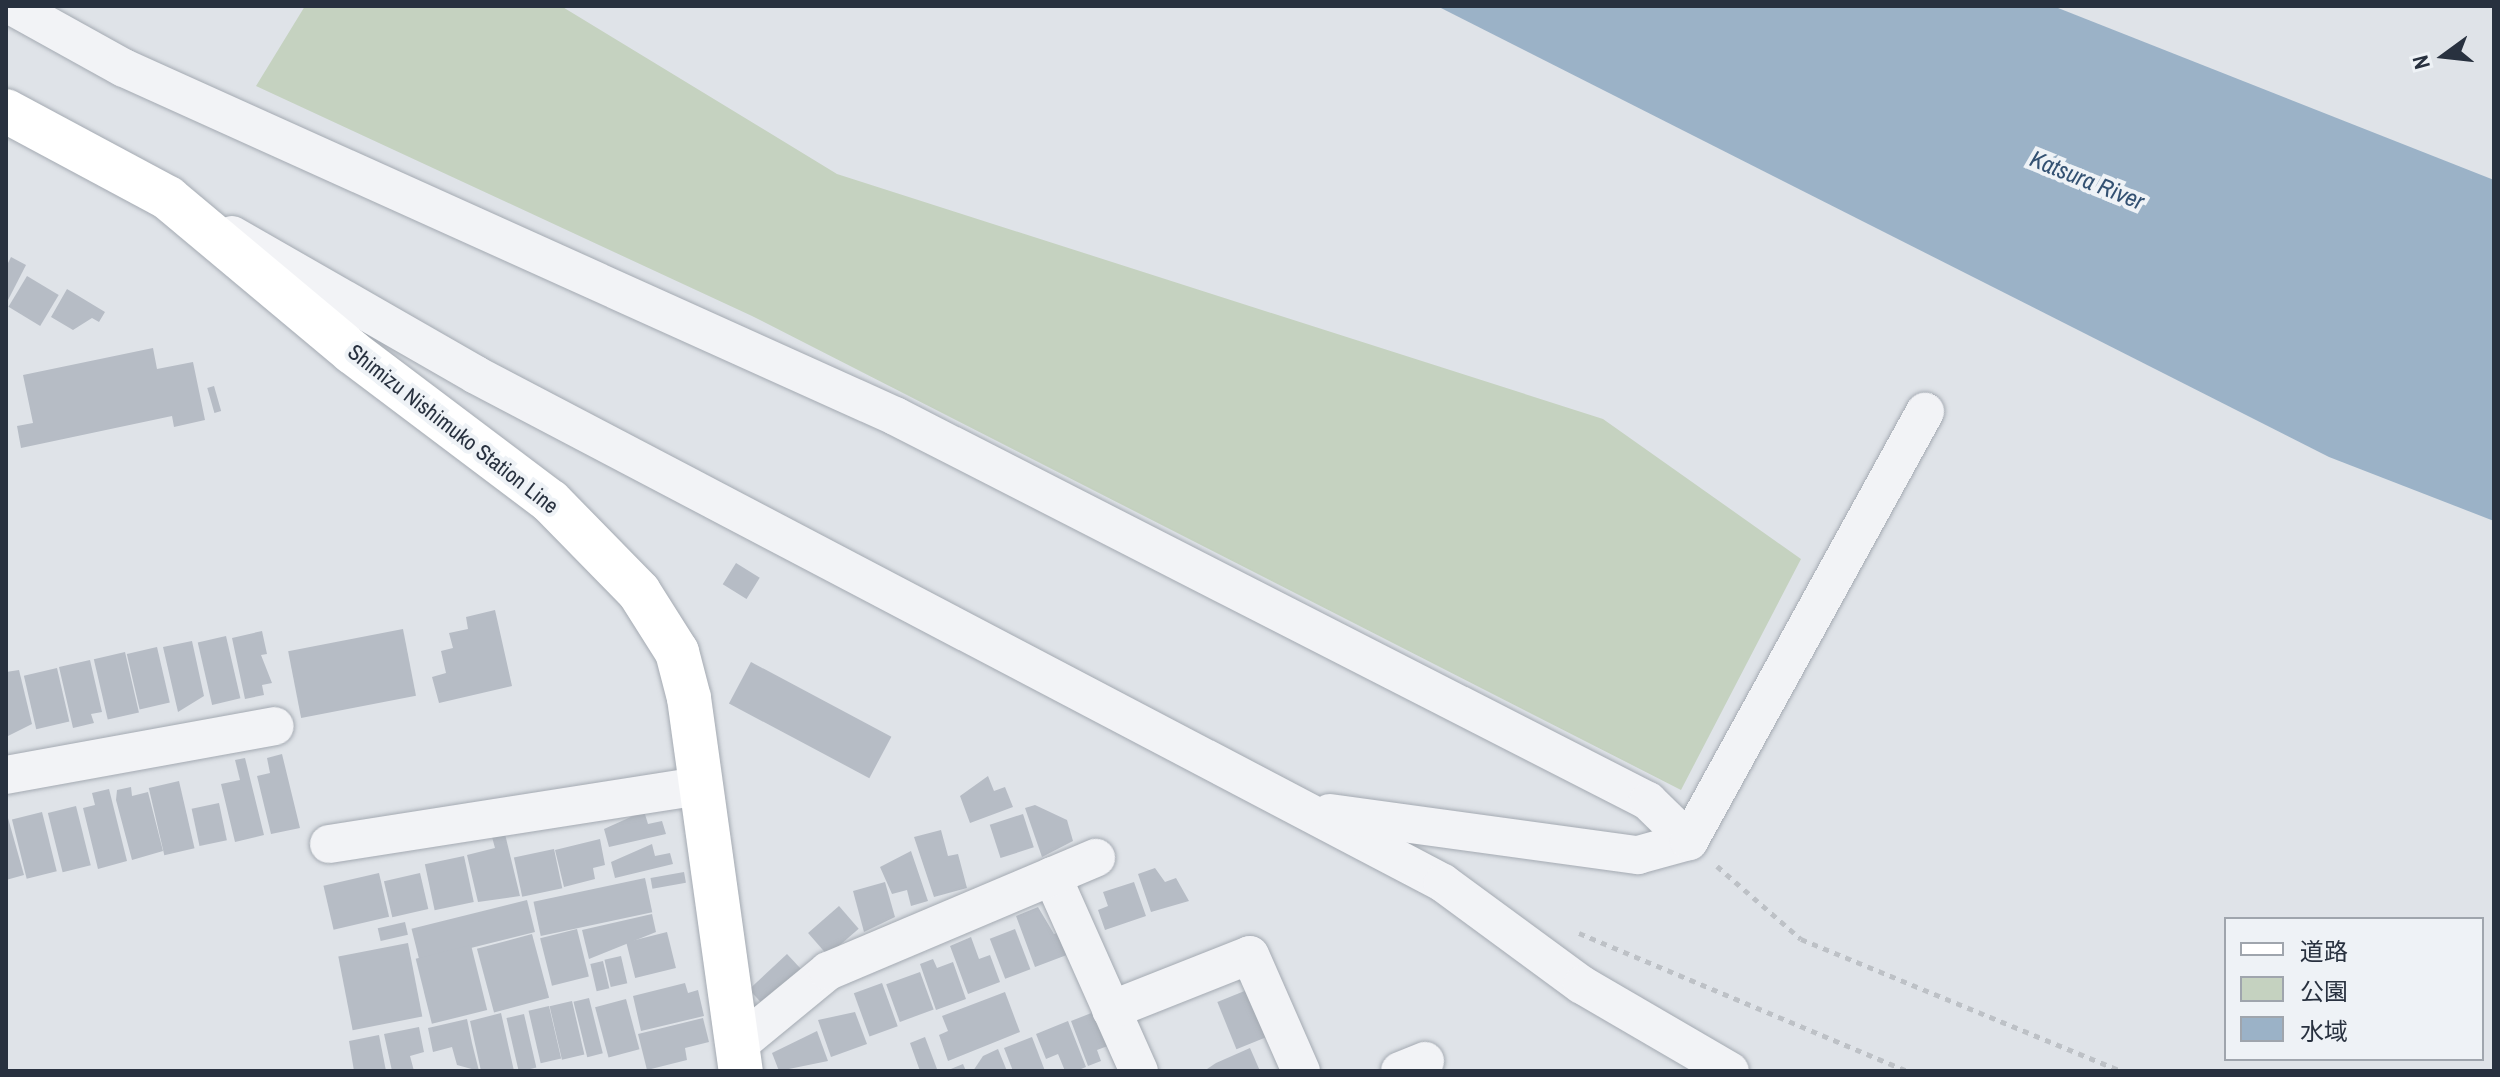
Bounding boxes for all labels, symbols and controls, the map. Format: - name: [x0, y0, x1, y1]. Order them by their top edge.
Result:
- north arrow: [2404, 16, 2484, 96]
- text: N: [2405, 52, 2437, 72]
- water label: Katsura River: [2026, 144, 2148, 216]
- street label: Shimizu Nishimuko Station Line: [343, 339, 563, 519]
- legend: [2224, 917, 2484, 1061]
- text: 道路: [2300, 935, 2348, 967]
- text: 公園: [2300, 975, 2348, 1007]
- text: 水域: [2300, 1015, 2348, 1047]

